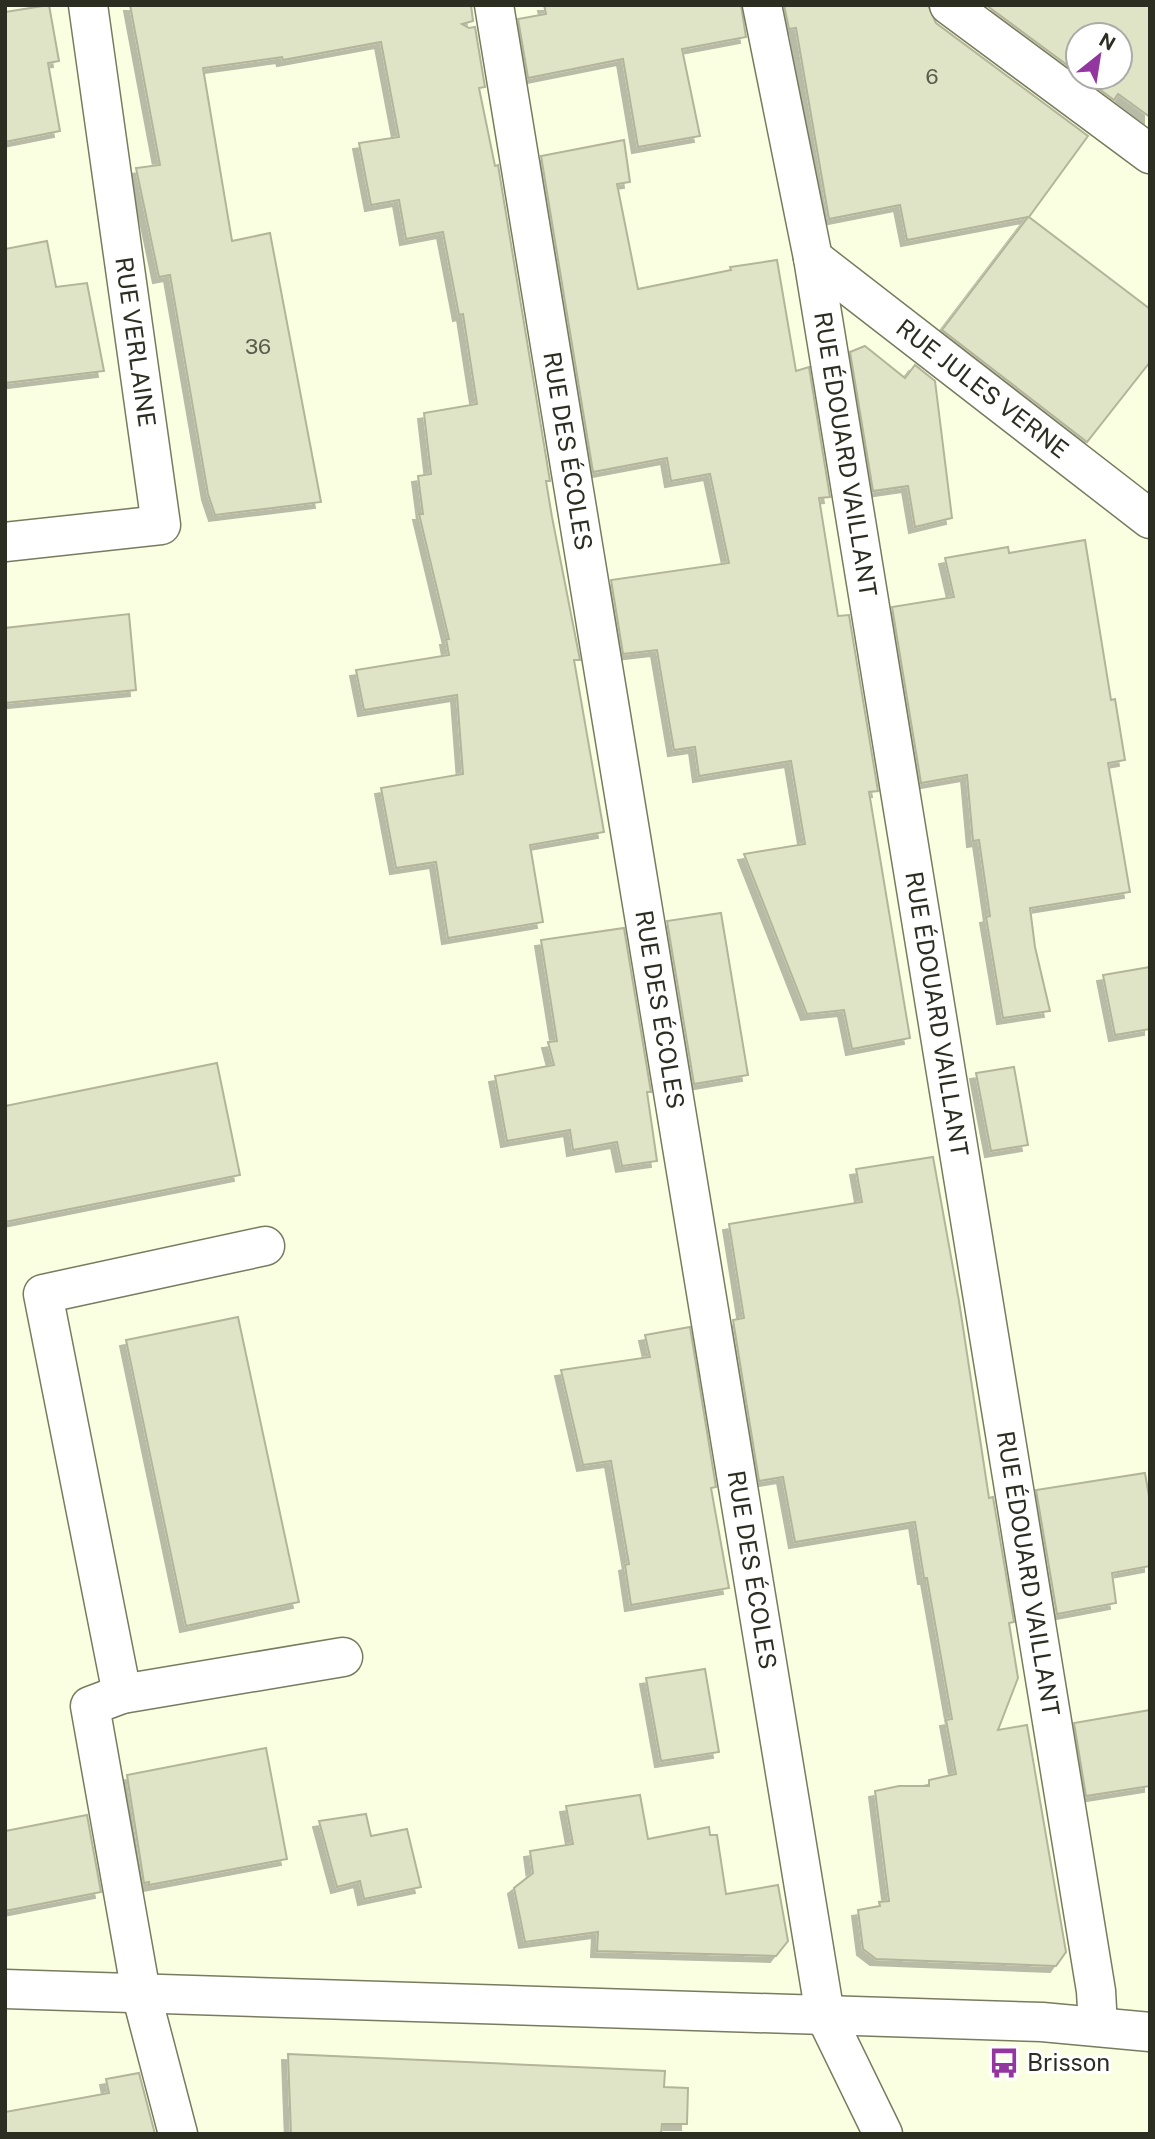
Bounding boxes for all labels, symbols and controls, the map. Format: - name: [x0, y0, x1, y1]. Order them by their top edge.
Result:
- north arrow: [1064, 21, 1134, 91]
- text: N: [1096, 28, 1119, 55]
- house number: 6: [925, 64, 939, 89]
- street label: RUE VERLAINE: [110, 255, 162, 429]
- street label: RUE ÉDOUARD VAILLANT: [809, 310, 883, 599]
- street label: RUE JULES VERNE: [891, 313, 1074, 464]
- house number: 36: [245, 334, 271, 359]
- street label: RUE DES ÉCOLES: [538, 349, 599, 552]
- street label: RUE ÉDOUARD VAILLANT: [900, 869, 974, 1158]
- street label: RUE DES ÉCOLES: [630, 908, 691, 1111]
- street label: RUE ÉDOUARD VAILLANT: [992, 1429, 1066, 1718]
- street label: RUE DES ÉCOLES: [723, 1468, 783, 1671]
- bus stop icon: Brisson: [987, 2046, 1021, 2080]
- place label: Brisson: [1027, 2048, 1110, 2076]

